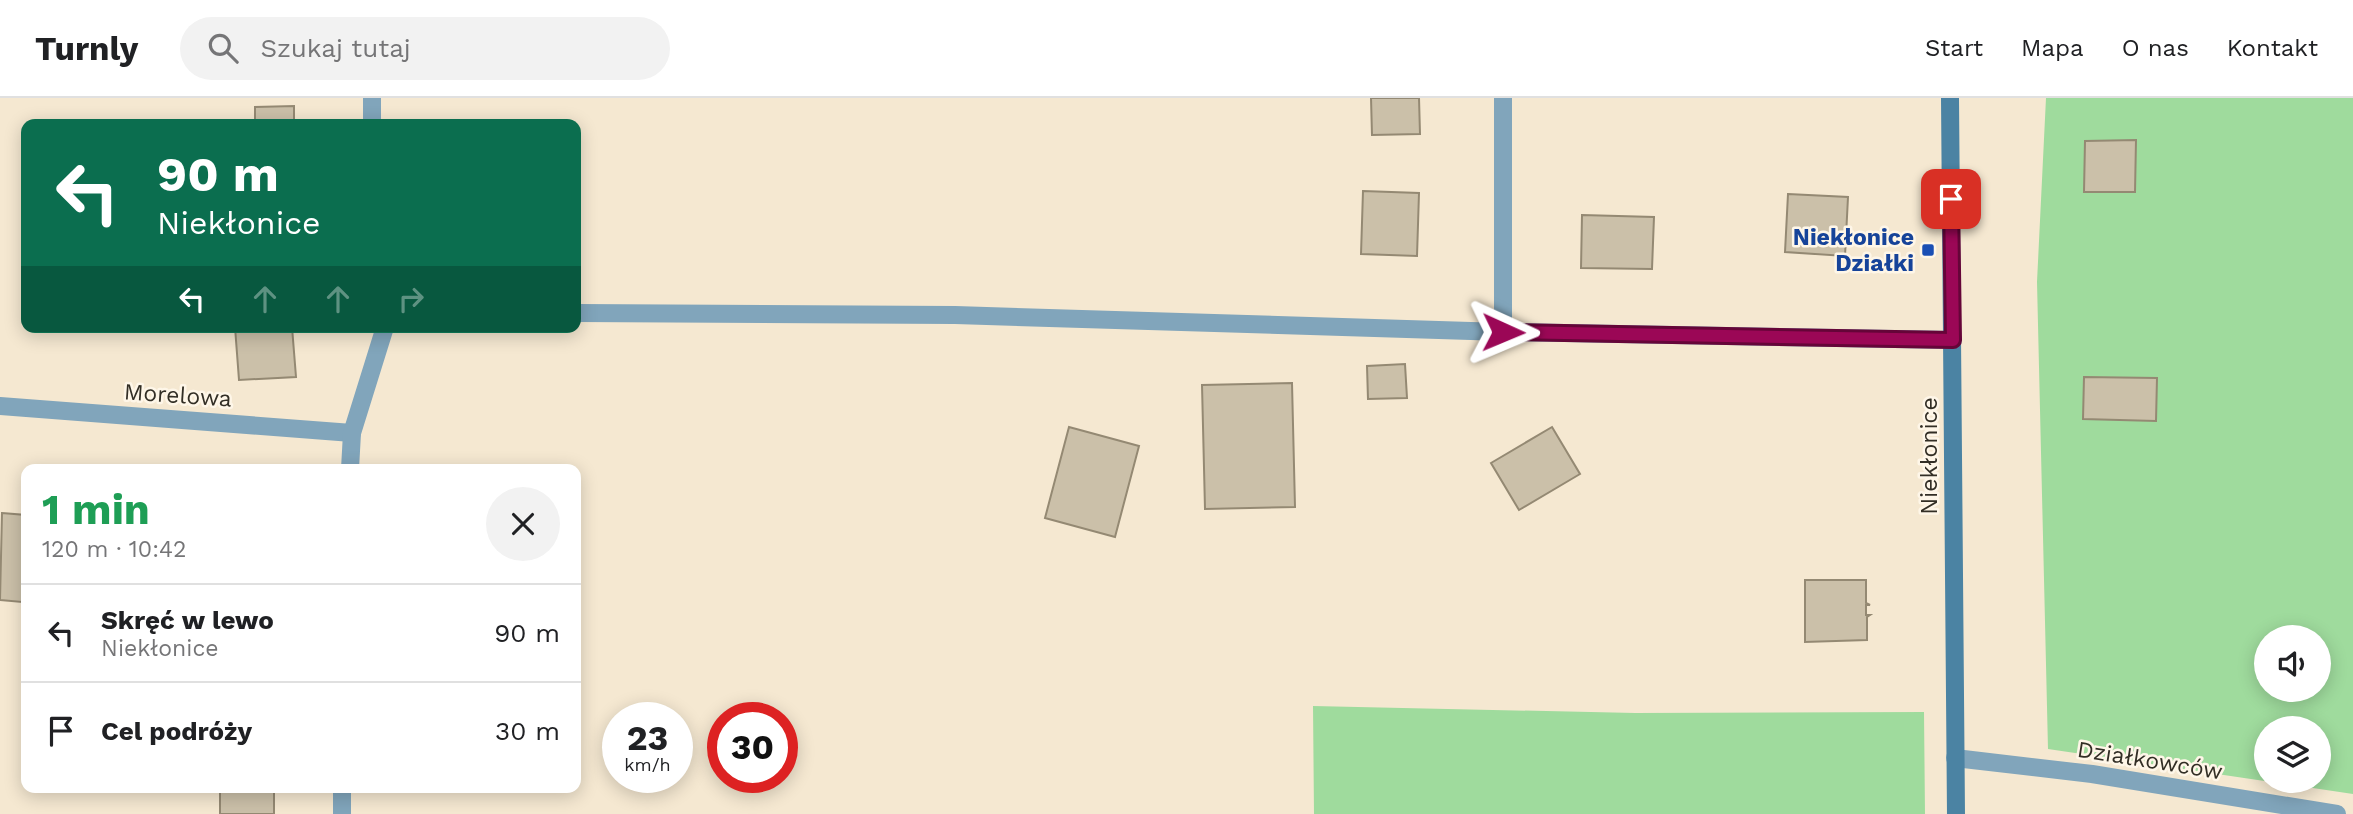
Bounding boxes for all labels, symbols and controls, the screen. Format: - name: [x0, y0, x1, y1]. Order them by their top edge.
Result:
- search box: [180, 17, 670, 80]
- text: Turnly: [35, 29, 138, 68]
- icon: search: [204, 29, 242, 67]
- text: Szukaj tutaj: [260, 33, 411, 63]
- text: Start: [1925, 34, 1983, 62]
- text: Mapa: [2021, 34, 2084, 62]
- text: O nas: [2122, 34, 2189, 62]
- text: Kontakt: [2227, 34, 2318, 62]
- text: 90 m: [157, 145, 279, 203]
- icon: left: [42, 147, 133, 238]
- pin: [1921, 169, 1981, 229]
- icon: arrive: [1932, 180, 1970, 218]
- text: Niekłonice: [157, 204, 321, 242]
- place label: Niekłonice Działki: [1793, 224, 1914, 277]
- marker: Niekłonice Działki: [1920, 242, 1936, 258]
- icon: left: [173, 280, 211, 318]
- icon: ahead: [246, 280, 284, 318]
- icon: ahead: [319, 280, 357, 318]
- icon: right: [392, 280, 430, 318]
- position arrow: [1466, 295, 1540, 369]
- street label: Morelowa: [123, 378, 233, 413]
- street label: Niekłonice: [1916, 397, 1943, 515]
- text: 1 min: [42, 485, 150, 534]
- button: close: [486, 487, 560, 561]
- text: 120 m · 10:42: [42, 536, 186, 563]
- text: Skręć w lewo: [101, 605, 274, 635]
- icon: left: [42, 614, 80, 652]
- text: 90 m: [494, 618, 560, 648]
- map controls: [2254, 625, 2331, 793]
- button: sound: [2254, 625, 2331, 702]
- text: Niekłonice: [101, 635, 219, 662]
- speed limit sign: 30: [707, 702, 798, 793]
- icon: arrive: [42, 712, 80, 750]
- text: Cel podróży: [101, 716, 252, 746]
- text: 30 m: [495, 716, 560, 746]
- button: layers: [2254, 716, 2331, 793]
- text: 23: [627, 717, 668, 759]
- street label: Działkowców: [2075, 736, 2225, 785]
- text: km/h: [624, 754, 671, 775]

